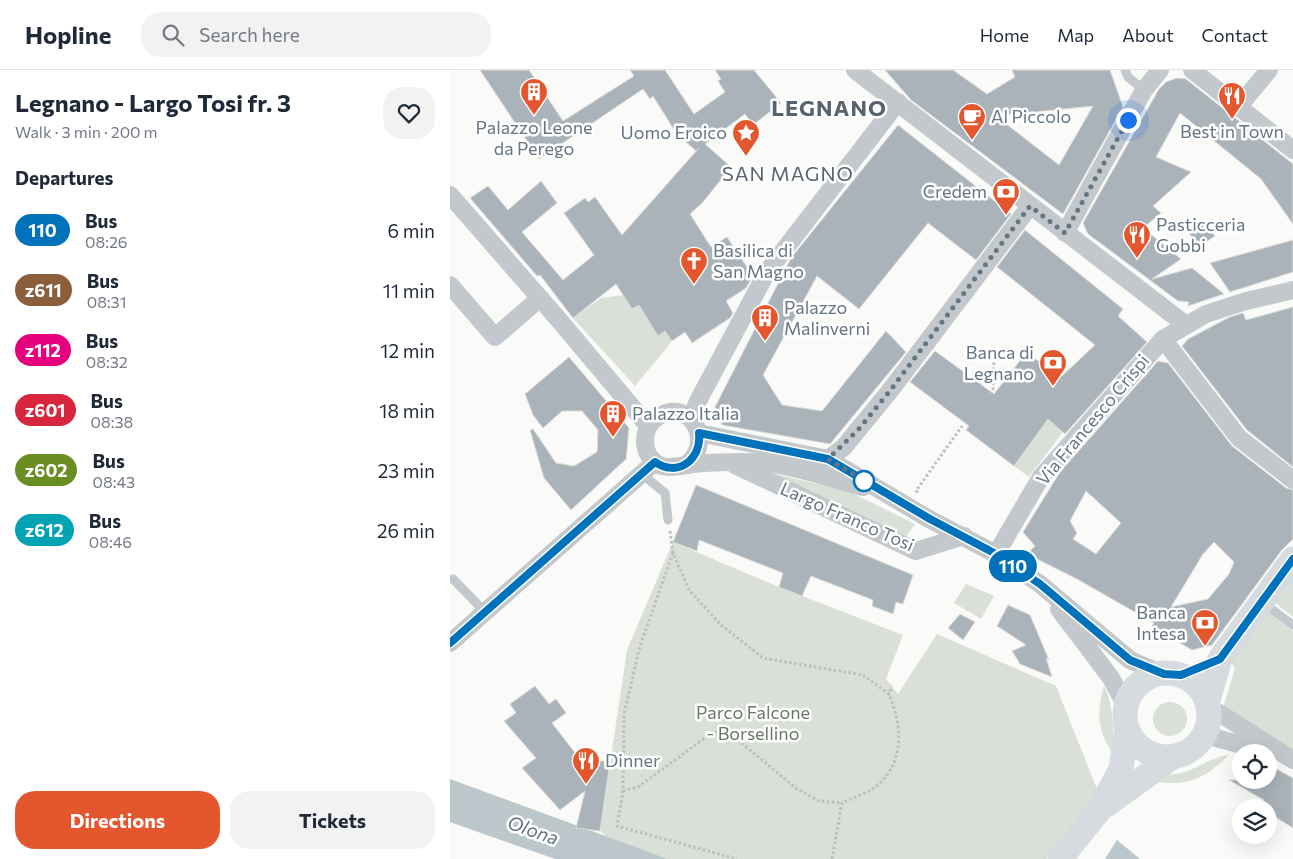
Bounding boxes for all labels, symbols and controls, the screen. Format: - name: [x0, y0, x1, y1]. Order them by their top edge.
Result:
- search box: [141, 12, 491, 57]
- text: Hopline: [25, 20, 111, 49]
- icon: search: [159, 21, 187, 49]
- text: Search here: [199, 23, 300, 46]
- text: Home: [980, 24, 1029, 46]
- text: Map: [1057, 24, 1094, 46]
- text: About: [1122, 24, 1174, 46]
- text: Contact: [1202, 24, 1268, 46]
- building icon: Palazzo Leone da Perego: [519, 77, 549, 116]
- restaurant icon: Best in Town: [1217, 81, 1247, 120]
- button: heart: [383, 87, 435, 139]
- text: Legnano - Largo Tosi fr. 3: [15, 88, 291, 117]
- district label: LEGNANO: [771, 94, 887, 121]
- cafe icon: Al Piccolo: [957, 102, 987, 141]
- place label: Al Piccolo: [991, 105, 1071, 127]
- your location: [1116, 108, 1141, 133]
- place label: Palazzo Leone da Perego: [475, 116, 593, 159]
- place icon: Uomo Eroico: [731, 118, 761, 157]
- place label: Best in Town: [1180, 120, 1284, 142]
- place label: Uomo Eroico: [621, 121, 727, 143]
- text: Walk · 3 min · 200 m: [15, 122, 158, 141]
- district label: SAN MAGNO: [722, 161, 854, 185]
- text: Departures: [15, 166, 113, 189]
- bank icon: Credem: [991, 177, 1021, 216]
- place label: Credem: [923, 180, 987, 202]
- text: Bus: [85, 209, 117, 232]
- place label: Pasticceria Gobbi: [1156, 213, 1245, 256]
- text: 110: [28, 219, 57, 241]
- text: 6 min: [387, 219, 435, 242]
- restaurant icon: Pasticceria Gobbi: [1122, 220, 1152, 259]
- text: 08:26: [85, 232, 127, 251]
- place label: Basilica di San Magno: [713, 239, 804, 282]
- church icon: Basilica di San Magno: [679, 246, 709, 285]
- text: Bus: [87, 269, 119, 292]
- text: z611: [25, 279, 62, 301]
- text: 11 min: [383, 279, 435, 302]
- text: 08:31: [87, 292, 127, 311]
- place label: Palazzo Malinverni: [784, 296, 870, 339]
- building icon: Palazzo Malinverni: [750, 303, 780, 342]
- text: Bus: [86, 329, 118, 352]
- text: z112: [25, 339, 61, 361]
- text: 12 min: [380, 339, 435, 362]
- place label: Banca di Legnano: [964, 341, 1034, 384]
- bank icon: Banca di Legnano: [1038, 348, 1068, 387]
- street label: Via Francesco Crispi: [1031, 349, 1153, 489]
- text: 08:32: [86, 352, 128, 371]
- text: Bus: [91, 389, 123, 412]
- text: z601: [25, 399, 66, 421]
- text: 18 min: [379, 399, 435, 422]
- building icon: Palazzo Italia: [598, 399, 628, 438]
- place label: Palazzo Italia: [632, 402, 739, 424]
- text: 08:38: [91, 412, 133, 431]
- text: Bus: [92, 449, 125, 472]
- text: z602: [25, 459, 67, 481]
- text: 23 min: [378, 459, 435, 482]
- unlabelled marker: [853, 470, 875, 492]
- text: 08:43: [92, 472, 135, 491]
- street label: Largo Franco Tosi: [777, 477, 918, 555]
- text: Bus: [89, 509, 121, 532]
- text: z612: [25, 519, 64, 541]
- text: 26 min: [377, 519, 435, 542]
- text: 08:46: [89, 532, 132, 551]
- line badge: 110: [984, 550, 1042, 582]
- text: 110: [999, 555, 1027, 577]
- place label: Banca Intesa: [1136, 601, 1186, 644]
- bank icon: Banca Intesa: [1190, 608, 1220, 647]
- park label: Parco Falcone - Borsellino: [696, 701, 810, 744]
- map controls: [1232, 744, 1277, 844]
- button: locate: [1232, 744, 1277, 789]
- restaurant icon: Dinner: [571, 746, 601, 785]
- place label: Dinner: [605, 749, 660, 771]
- button: Directions: [15, 791, 220, 849]
- button: Tickets: [230, 791, 435, 849]
- button: layers: [1232, 799, 1277, 844]
- water label: Olona: [505, 810, 562, 849]

